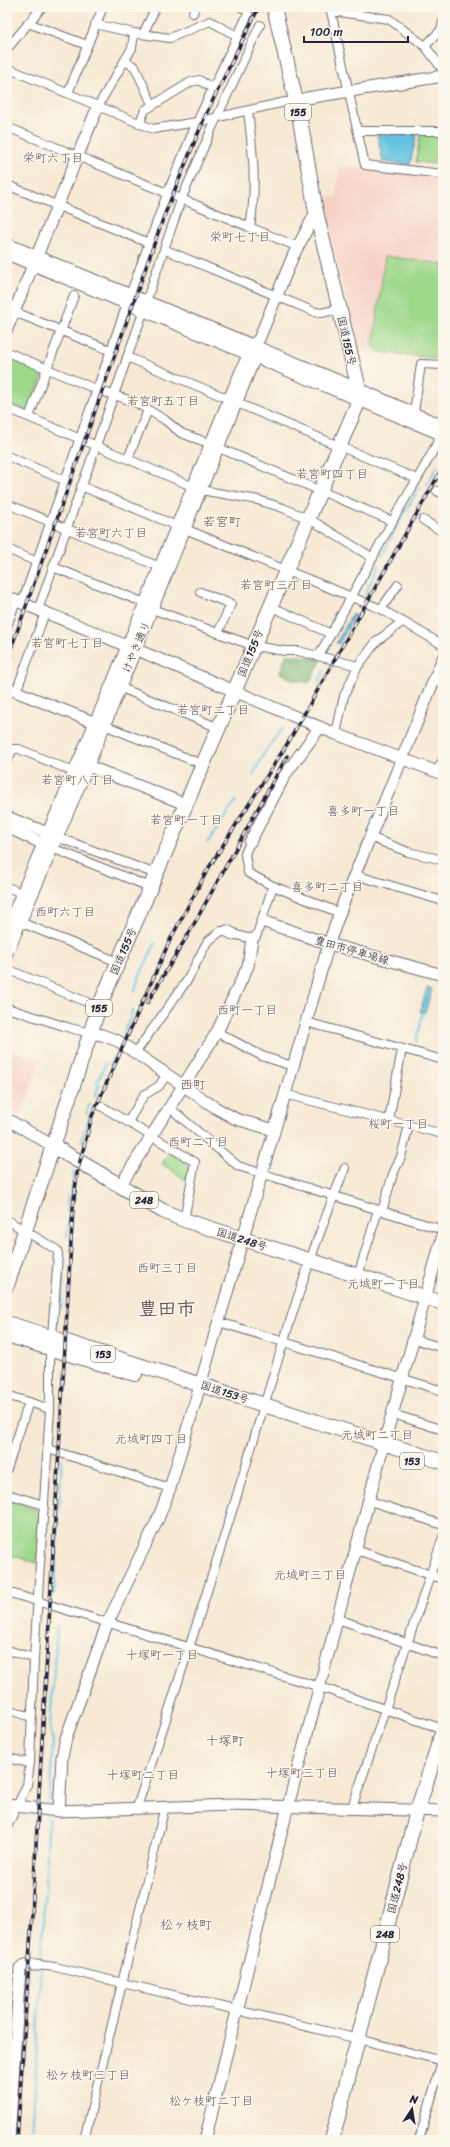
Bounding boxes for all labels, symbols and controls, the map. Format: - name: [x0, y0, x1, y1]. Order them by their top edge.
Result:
- scale bar: [304, 18, 408, 44]
- text: 100 m: [310, 21, 343, 43]
- road number: 155: [285, 104, 311, 120]
- district label: 栄町六丁目: [23, 147, 83, 169]
- district label: 栄町七丁目: [210, 226, 270, 248]
- street label: 国道155号: [332, 314, 362, 368]
- district label: 若宮町五丁目: [127, 390, 199, 412]
- district label: 若宮町四丁目: [296, 463, 368, 485]
- district label: 若宮町: [202, 510, 242, 533]
- district label: 若宮町六丁目: [75, 522, 147, 544]
- district label: 若宮町三丁目: [240, 574, 312, 596]
- street label: けやき通り: [117, 618, 156, 676]
- street label: 国道155号: [232, 626, 269, 680]
- district label: 若宮町七丁目: [31, 632, 103, 654]
- district label: 若宮町二丁目: [177, 699, 249, 721]
- district label: 若宮町八丁目: [41, 769, 113, 791]
- district label: 喜多町一丁目: [327, 800, 399, 822]
- district label: 若宮町一丁目: [150, 809, 222, 831]
- district label: 喜多町二丁目: [291, 876, 363, 898]
- district label: 西町六丁目: [35, 901, 95, 923]
- street label: 国道155号: [105, 924, 142, 978]
- street label: 豊田市停車場線: [312, 931, 391, 970]
- district label: 西町一丁目: [217, 999, 277, 1021]
- road number: 155: [86, 1000, 112, 1016]
- district label: 西町: [180, 1073, 206, 1096]
- district label: 桜町一丁目: [368, 1113, 428, 1135]
- district label: 西町二丁目: [168, 1131, 228, 1153]
- road number: 248: [130, 1192, 158, 1208]
- street label: 国道248号: [214, 1222, 270, 1257]
- district label: 西町三丁目: [137, 1257, 197, 1279]
- district label: 元城町一丁目: [347, 1273, 419, 1295]
- district label: 豊田市: [138, 1292, 196, 1325]
- road number: 153: [91, 1346, 115, 1362]
- street label: 国道153号: [198, 1376, 252, 1409]
- district label: 元城町二丁目: [341, 1424, 413, 1446]
- district label: 元城町四丁目: [115, 1428, 187, 1450]
- road number: 153: [400, 1453, 424, 1469]
- district label: 元城町三丁目: [274, 1564, 346, 1586]
- district label: 十塚町一丁目: [126, 1644, 198, 1666]
- district label: 十塚町: [205, 1729, 245, 1752]
- district label: 十塚町三丁目: [266, 1762, 338, 1784]
- district label: 十塚町二丁目: [107, 1764, 179, 1786]
- street label: 国道248号: [382, 1860, 413, 1916]
- district label: 松ヶ枝町: [160, 1913, 212, 1936]
- road number: 248: [371, 1926, 399, 1942]
- district label: 松ケ枝町三丁目: [46, 2064, 130, 2086]
- north arrow: [392, 2089, 432, 2129]
- text: N: [407, 2089, 420, 2110]
- district label: 松ケ枝町二丁目: [169, 2090, 253, 2112]

